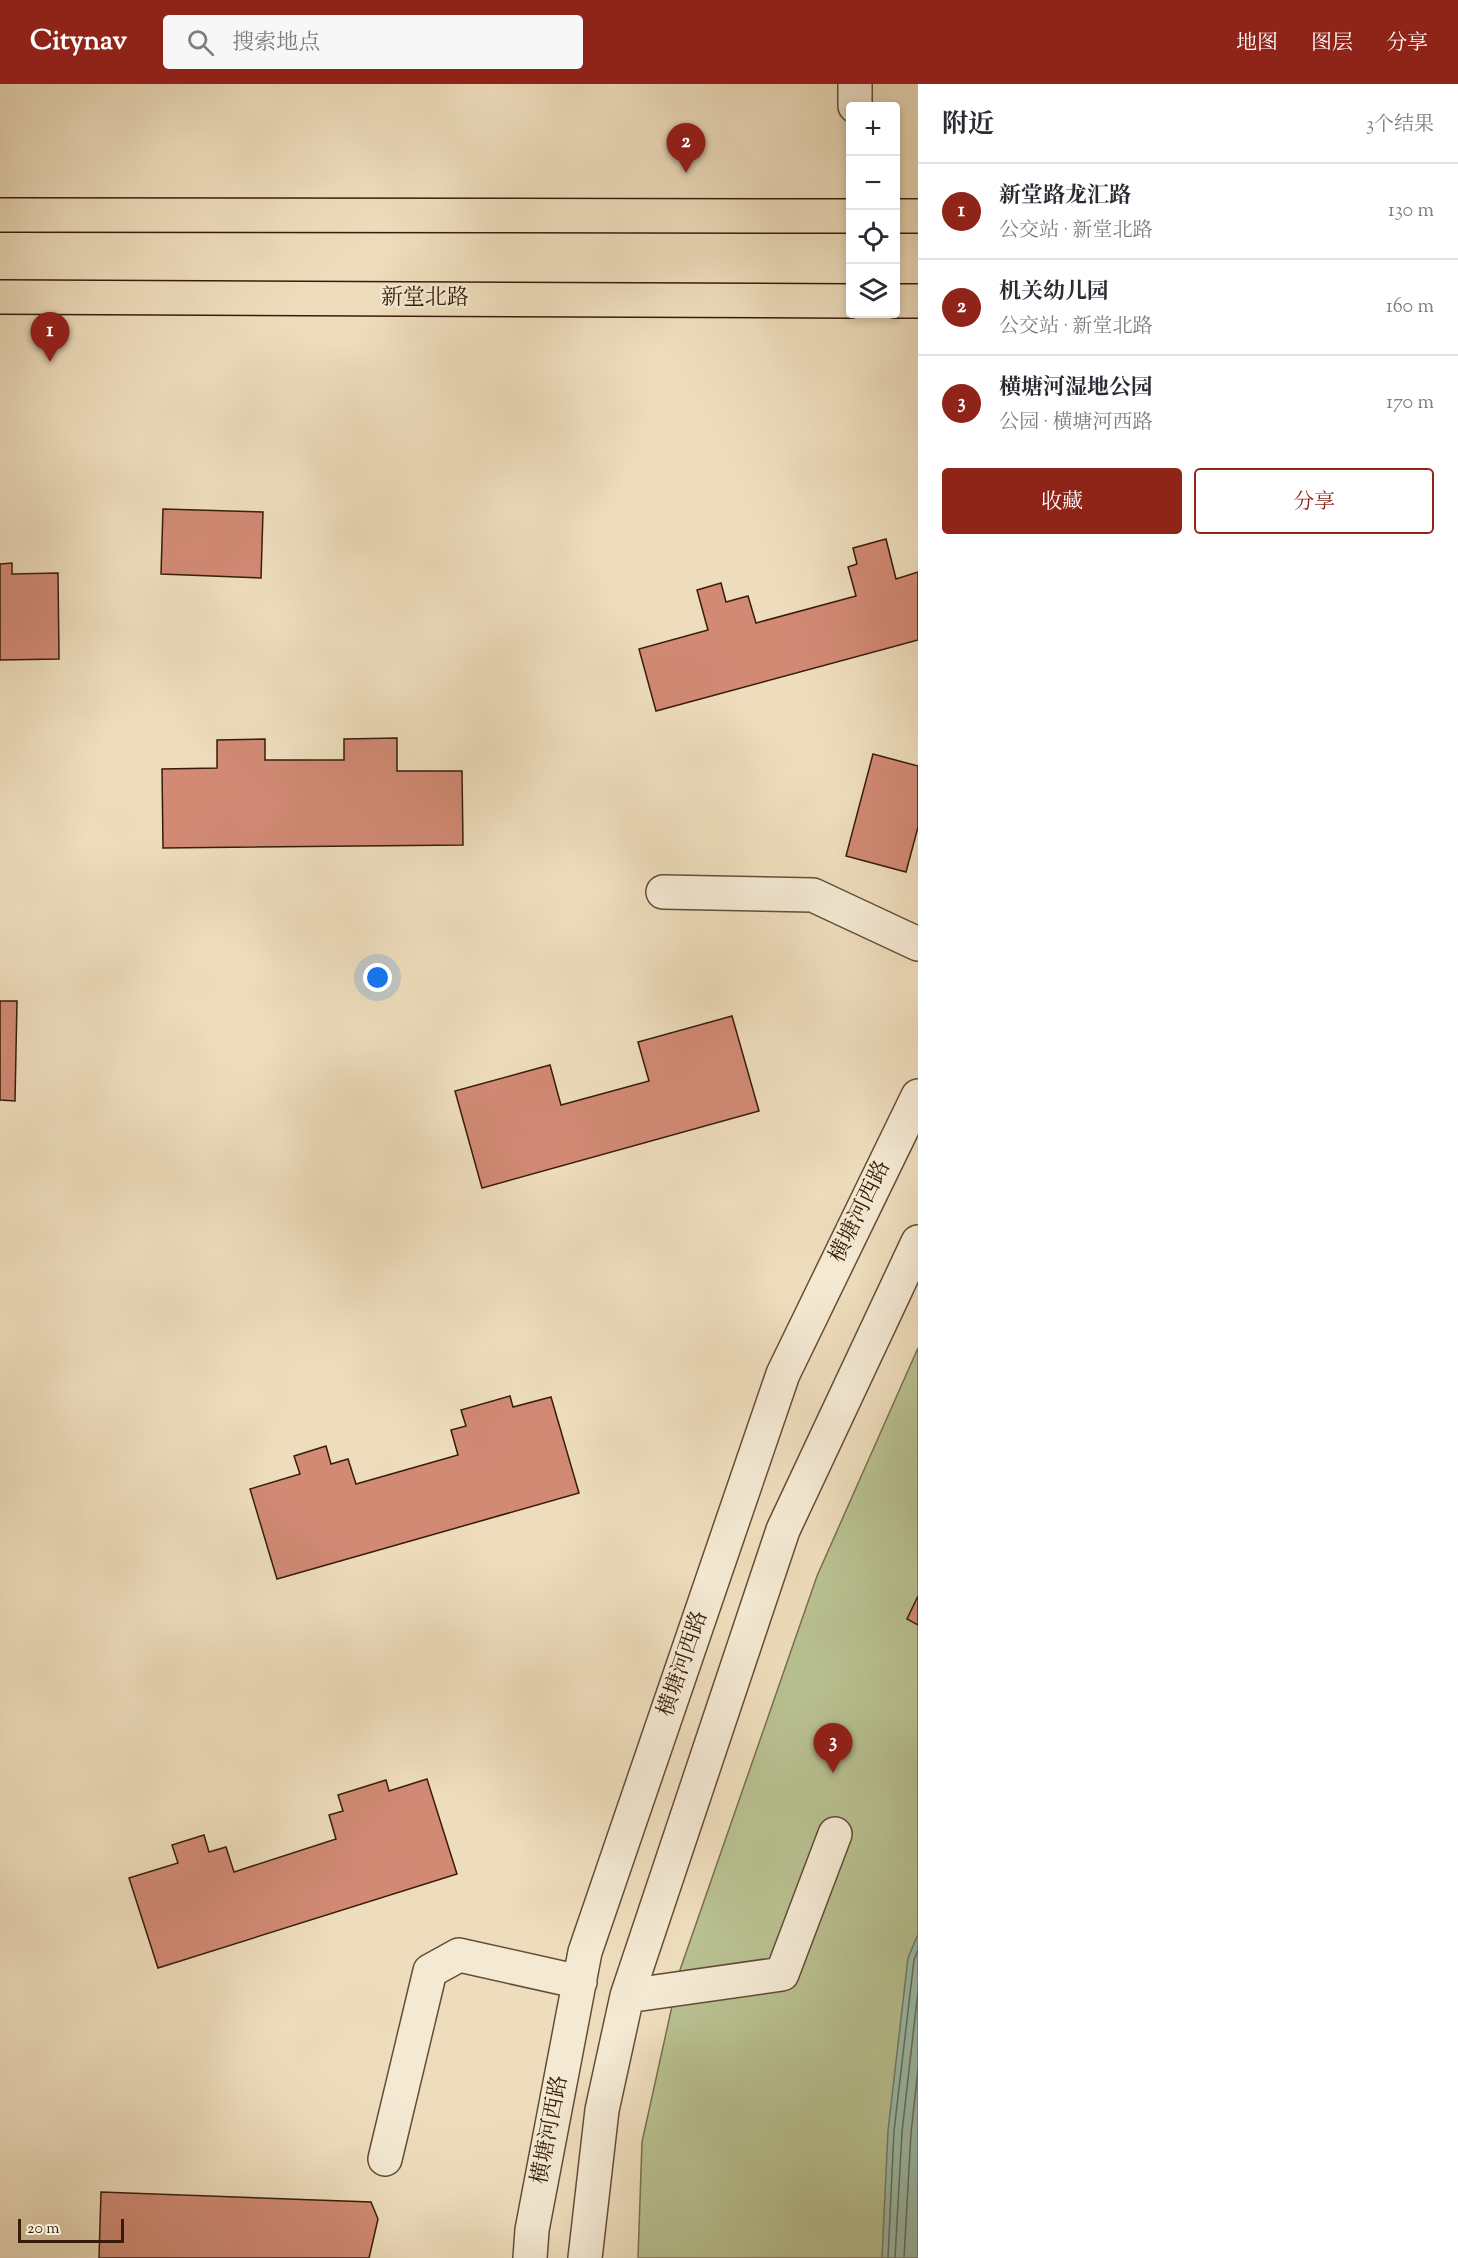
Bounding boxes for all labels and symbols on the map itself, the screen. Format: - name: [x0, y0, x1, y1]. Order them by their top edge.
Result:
- pin: 2: [666, 124, 706, 173]
- street label: 新堂北路: [381, 283, 469, 315]
- pin: 1: [31, 312, 70, 362]
- your location: [363, 963, 392, 992]
- street label: 横塘河西路: [823, 1156, 899, 1268]
- street label: 横塘河西路: [651, 1607, 717, 1721]
- pin: 3: [814, 1724, 852, 1773]
- street label: 横塘河西路: [525, 2073, 577, 2187]
- scale bar: [18, 2216, 124, 2244]

